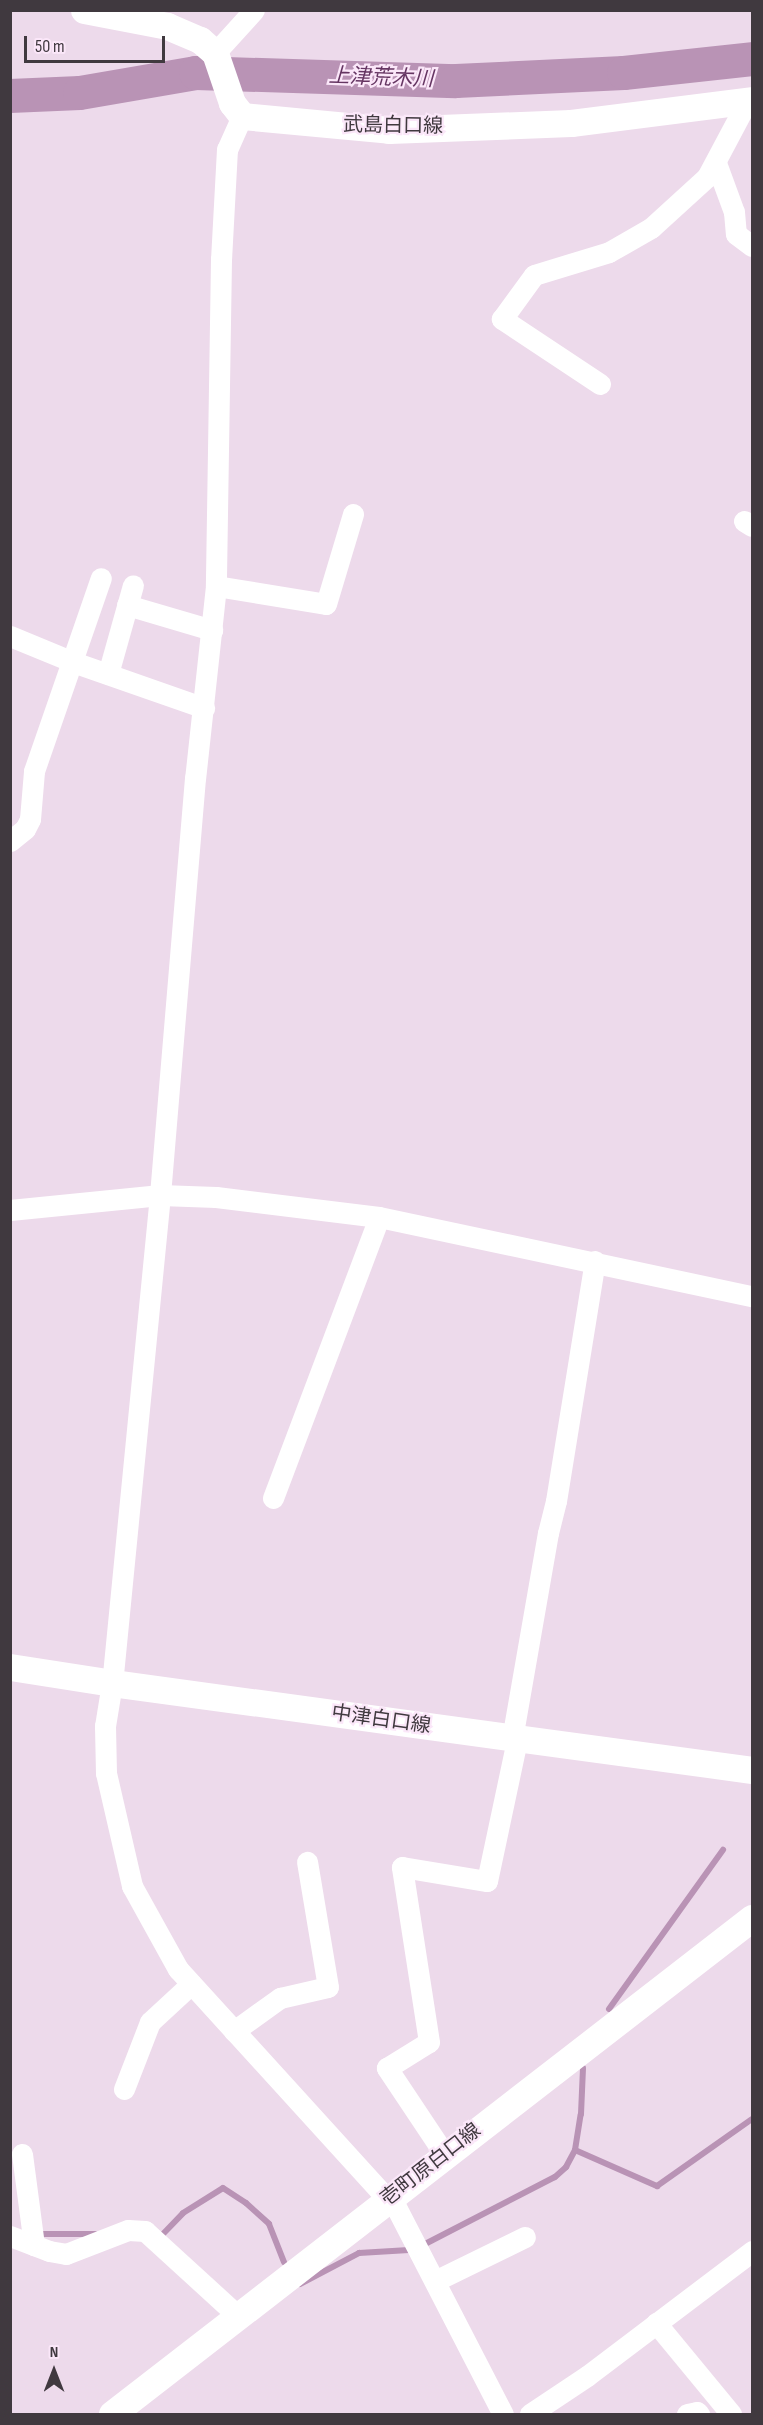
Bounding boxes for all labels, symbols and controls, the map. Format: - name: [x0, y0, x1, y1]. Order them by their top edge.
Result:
- scale bar: [27, 24, 168, 62]
- text: 50 m: [35, 36, 65, 57]
- water label: 上津荒木川: [328, 64, 434, 92]
- street label: 武島白口線: [343, 113, 443, 139]
- street label: 中津白口線: [330, 1701, 432, 1739]
- street label: 壱町原白口線: [376, 2119, 486, 2211]
- north arrow: [24, 2341, 84, 2401]
- text: N: [50, 2343, 58, 2362]

